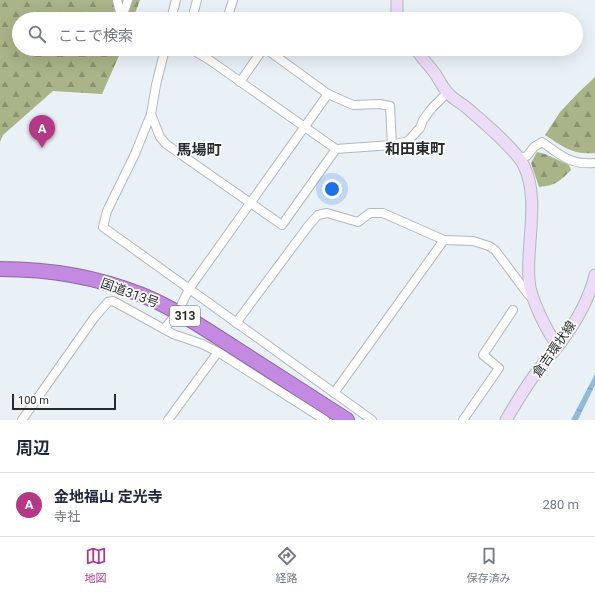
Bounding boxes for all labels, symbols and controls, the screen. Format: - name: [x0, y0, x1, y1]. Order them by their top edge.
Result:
- search box: [12, 12, 583, 56]
- icon: search: [26, 23, 48, 45]
- text: ここで検索: [58, 27, 133, 45]
- pin: A: [29, 115, 55, 148]
- district label: 和田東町: [385, 140, 445, 158]
- district label: 馬場町: [176, 141, 222, 159]
- your location: [322, 179, 342, 199]
- street label: 国道313号: [99, 276, 161, 310]
- road number: 313: [170, 306, 200, 326]
- street label: 倉吉環状線: [529, 318, 579, 380]
- scale bar: [12, 392, 116, 411]
- text: 100 m: [18, 394, 49, 407]
- text: 周辺: [16, 438, 50, 458]
- text: 金地福山 定光寺: [54, 488, 163, 506]
- text: A: [25, 497, 33, 512]
- text: 280 m: [542, 497, 579, 512]
- text: 寺社: [54, 509, 80, 524]
- tab: 地図: [85, 545, 107, 585]
- tab: 経路: [276, 545, 298, 585]
- tab: 保存済み: [467, 545, 511, 585]

